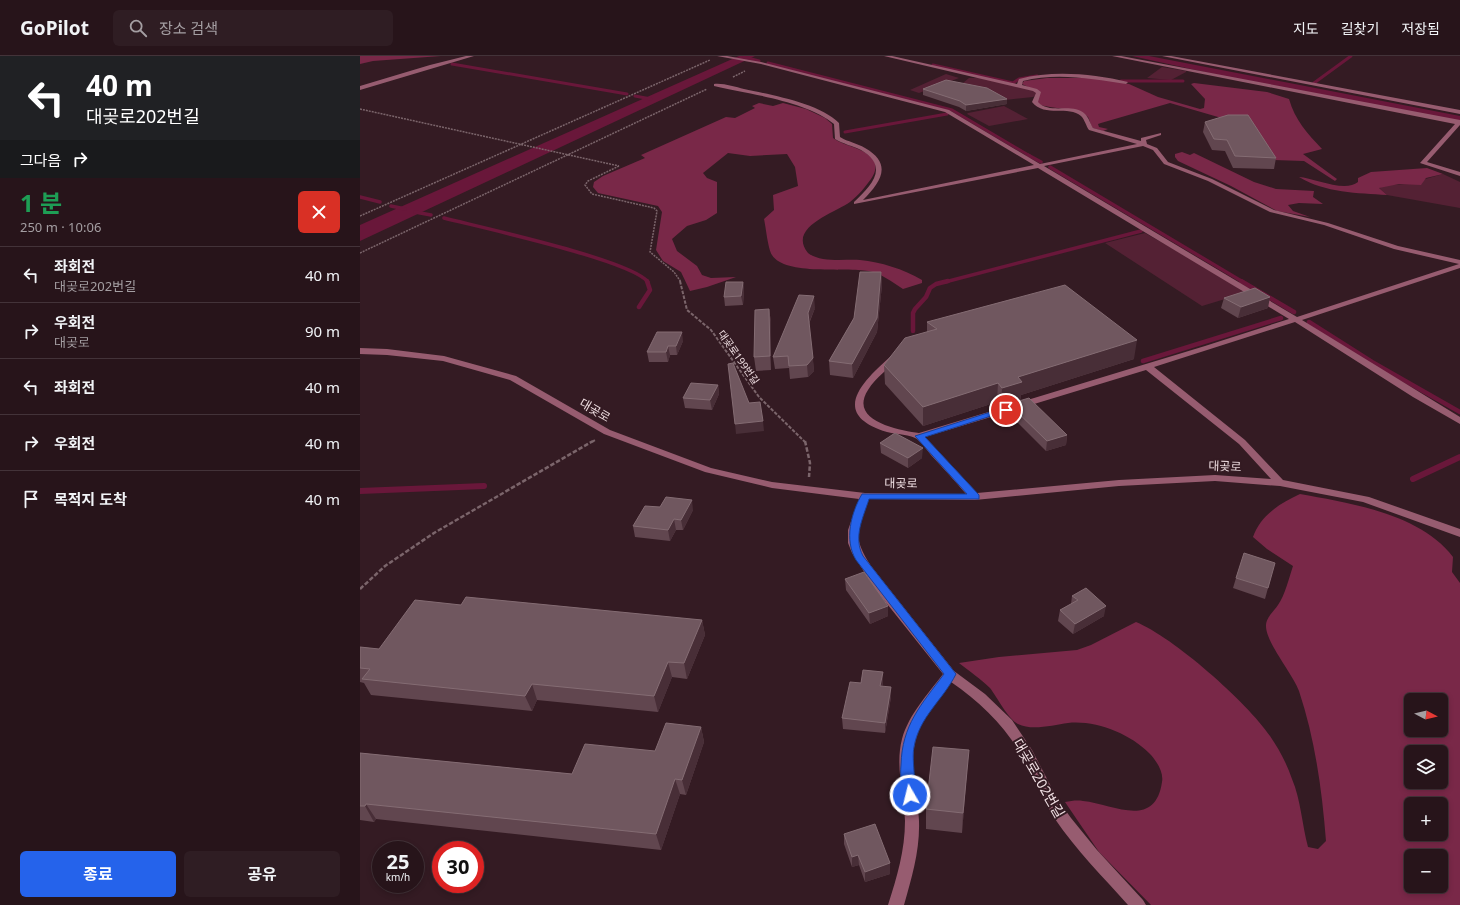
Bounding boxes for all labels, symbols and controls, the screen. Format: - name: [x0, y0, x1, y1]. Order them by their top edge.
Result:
- search box: [113, 10, 393, 46]
- text: GoPilot: [20, 15, 89, 41]
- icon: search: [127, 17, 149, 39]
- text: 장소 검색: [159, 18, 218, 38]
- text: 지도: [1293, 19, 1319, 38]
- text: 길찾기: [1341, 19, 1379, 38]
- text: 저장됨: [1401, 19, 1440, 38]
- text: 40 m: [86, 66, 153, 104]
- icon: left: [20, 72, 72, 124]
- text: 대곶로202번길: [86, 104, 200, 128]
- icon: right: [69, 148, 91, 170]
- text: 그다음: [20, 150, 61, 170]
- text: 1 분: [20, 186, 62, 219]
- button: close: [298, 191, 340, 233]
- text: 250 m · 10:06: [20, 218, 101, 236]
- text: 좌회전: [54, 256, 95, 276]
- icon: left: [20, 264, 42, 286]
- text: 40 m: [305, 265, 340, 285]
- text: 대곶로202번길: [54, 277, 136, 295]
- text: 우회전: [54, 312, 95, 332]
- icon: right: [20, 320, 42, 342]
- text: 90 m: [305, 321, 340, 341]
- street label: 대곶로199번길: [715, 327, 763, 387]
- text: 대곶로: [54, 333, 90, 351]
- icon: left: [20, 376, 42, 398]
- text: 좌회전: [54, 377, 95, 397]
- text: 40 m: [305, 377, 340, 397]
- pin: [989, 393, 1023, 427]
- street label: 대곶로: [576, 394, 614, 426]
- icon: arrive: [995, 399, 1017, 421]
- icon: right: [20, 432, 42, 454]
- text: 우회전: [54, 433, 95, 453]
- text: 40 m: [305, 433, 340, 453]
- street label: 대곶로: [1208, 457, 1242, 475]
- street label: 대곶로: [884, 474, 918, 492]
- icon: arrive: [20, 488, 42, 510]
- text: 목적지 도착: [54, 489, 127, 509]
- text: 40 m: [305, 489, 340, 509]
- north arrow: [1404, 693, 1448, 737]
- map controls: [1404, 693, 1448, 893]
- street label: 대곶로202번길: [1009, 735, 1069, 821]
- button: layers: [1404, 745, 1448, 789]
- position arrow: [889, 774, 931, 816]
- button: +: [1404, 797, 1448, 841]
- speed limit sign: 30: [432, 841, 484, 893]
- text: 25: [387, 848, 409, 875]
- button: −: [1404, 849, 1448, 893]
- button: 종료: [20, 851, 176, 897]
- button: 공유: [184, 851, 340, 897]
- text: km/h: [386, 870, 410, 884]

